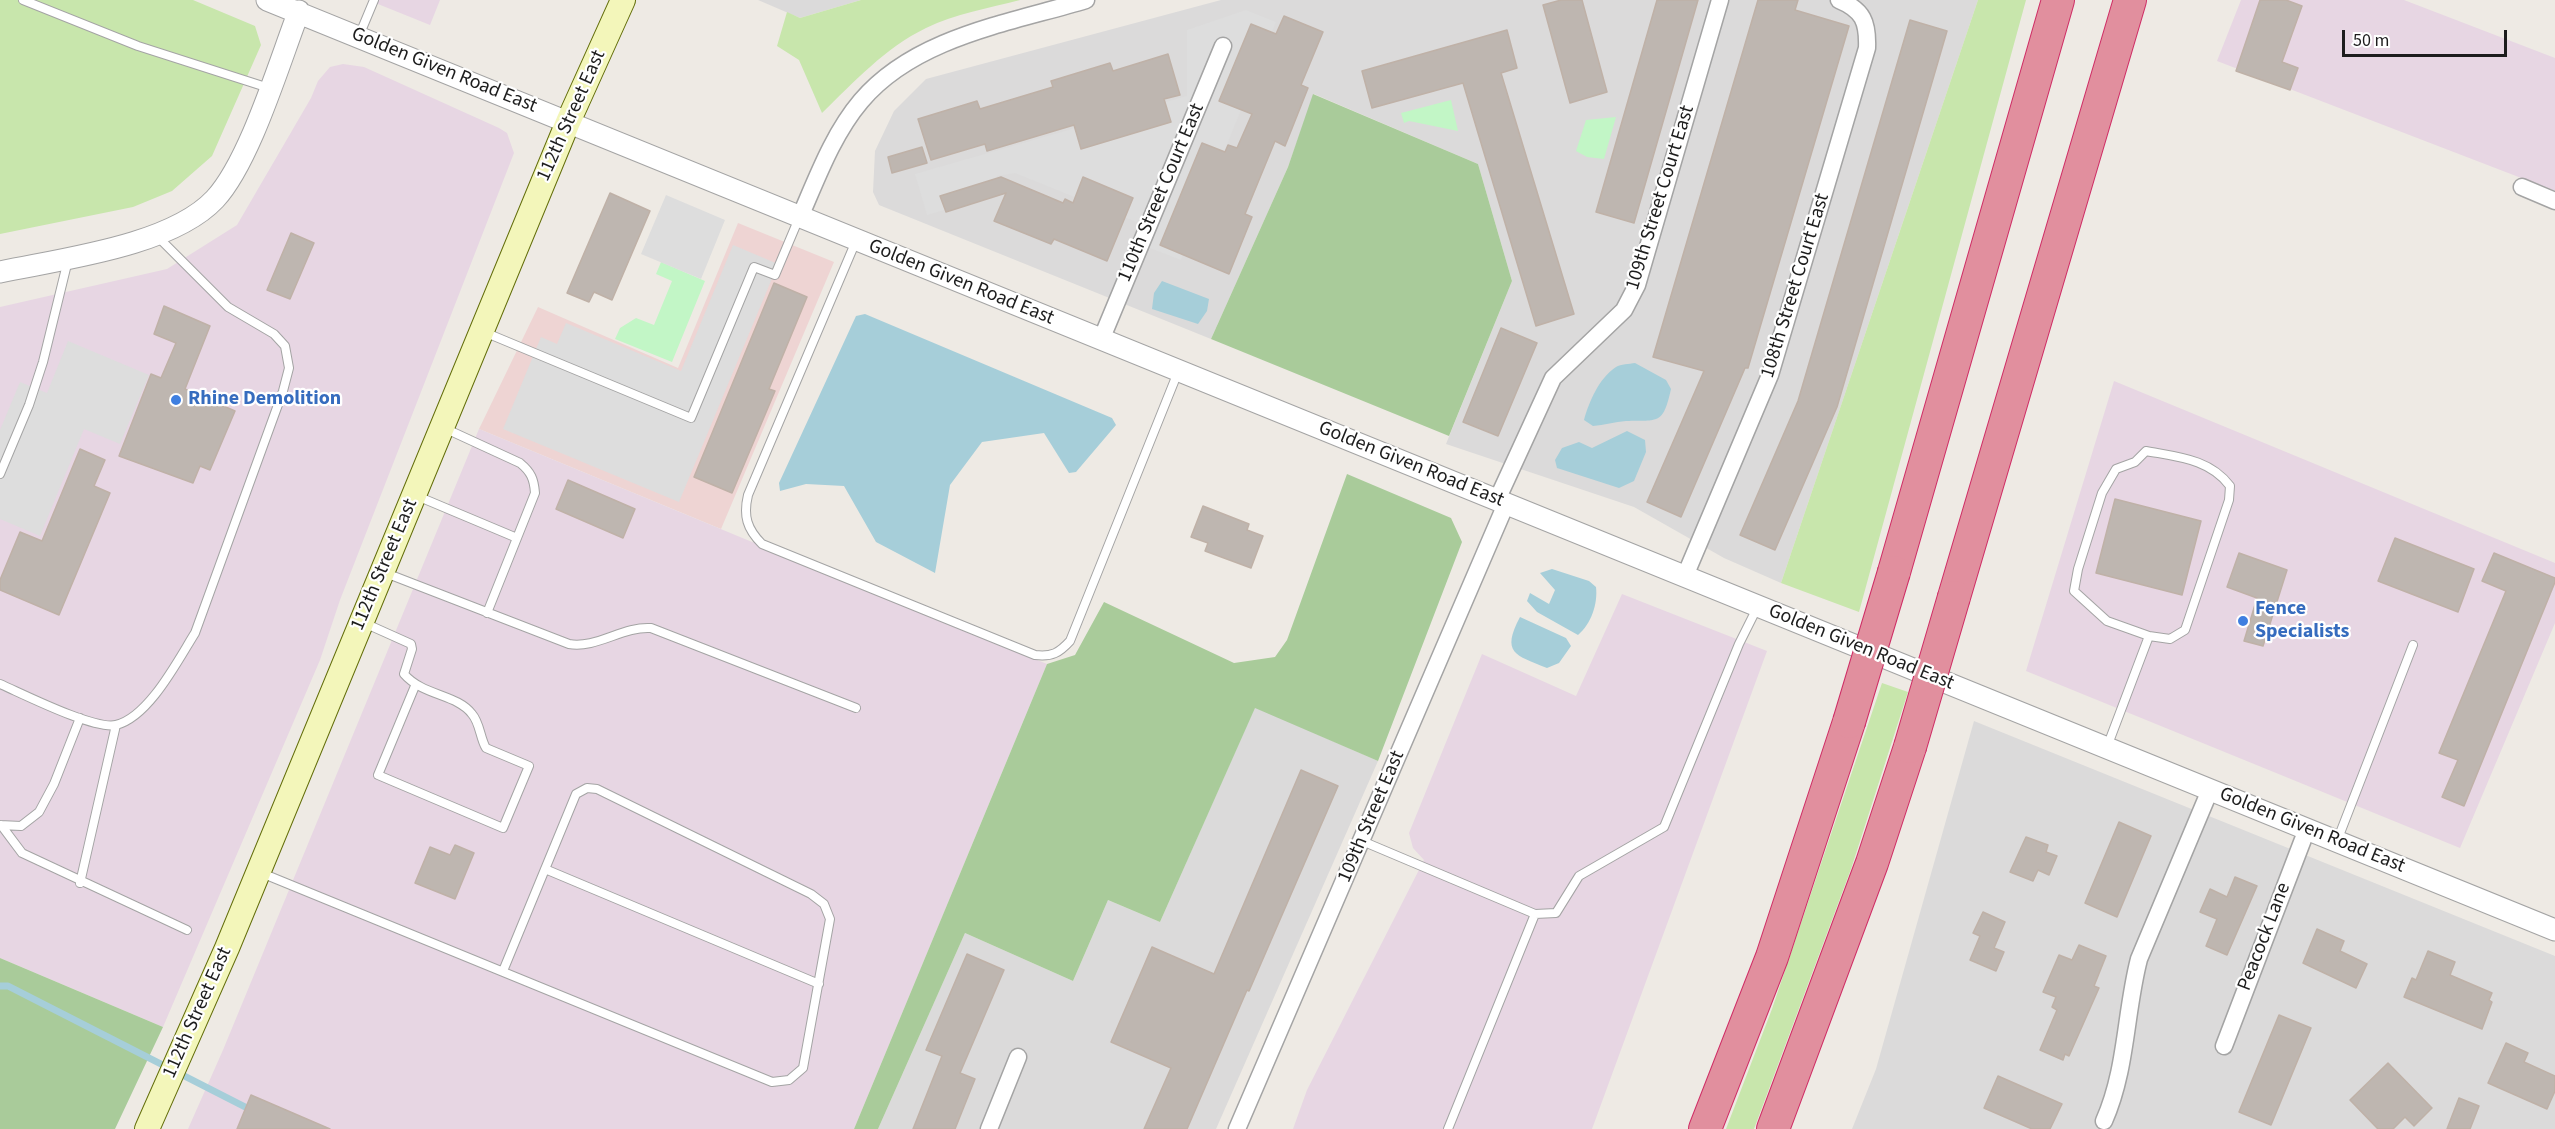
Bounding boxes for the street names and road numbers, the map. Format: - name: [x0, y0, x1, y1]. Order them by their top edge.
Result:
- street label: Golden Given Road East: [348, 23, 540, 119]
- street label: 112th Street East: [532, 47, 612, 185]
- street label: 110th Street Court East: [1113, 100, 1211, 286]
- street label: 109th Street Court East: [1621, 103, 1701, 293]
- street label: 108th Street Court East: [1756, 191, 1836, 381]
- street label: Golden Given Road East: [865, 235, 1057, 331]
- street label: Golden Given Road East: [1315, 417, 1507, 513]
- street label: 112th Street East: [346, 495, 424, 635]
- street label: Golden Given Road East: [1765, 600, 1957, 696]
- street label: 109th Street East: [1333, 747, 1411, 887]
- street label: Golden Given Road East: [2216, 783, 2408, 879]
- street label: Peacock Lane: [2233, 880, 2297, 994]
- street label: 112th Street East: [158, 944, 238, 1082]

